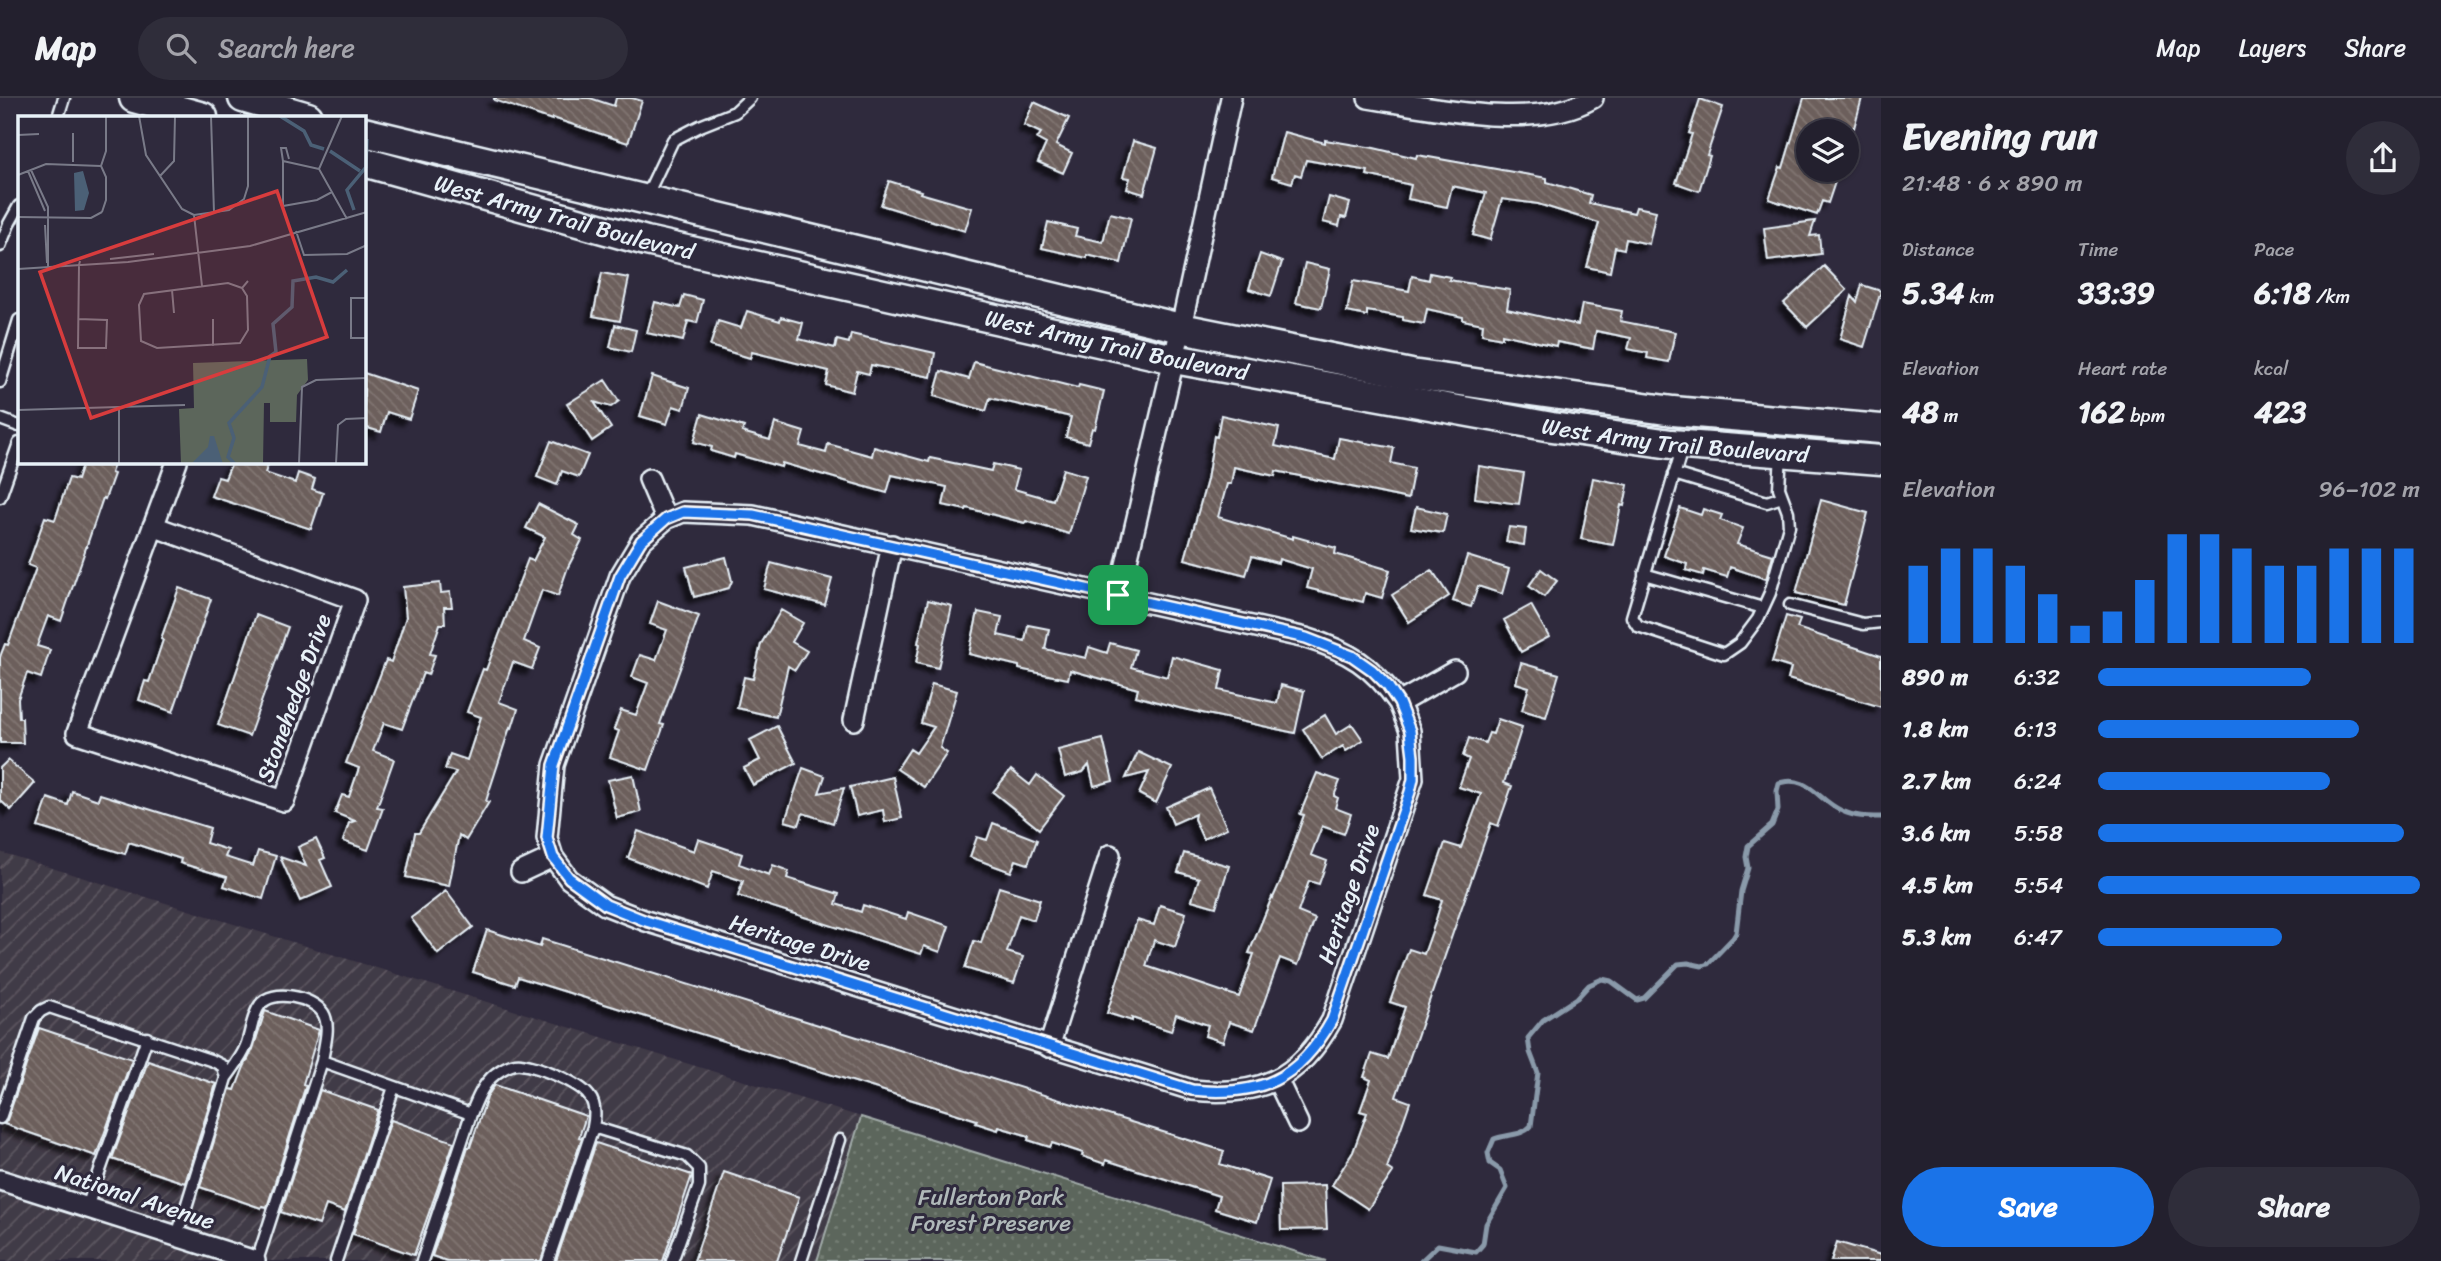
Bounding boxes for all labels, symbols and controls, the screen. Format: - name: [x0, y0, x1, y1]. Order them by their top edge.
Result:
- search box: [138, 17, 628, 80]
- text: Map: [35, 19, 96, 77]
- text: Search here: [218, 25, 355, 71]
- text: Map: [2156, 27, 2201, 69]
- text: Layers: [2239, 27, 2306, 69]
- text: Share: [2344, 27, 2406, 69]
- icon: search: [162, 29, 200, 67]
- text: Evening run: [1902, 103, 2098, 170]
- inset map: [18, 116, 366, 464]
- map controls: [1796, 119, 1859, 182]
- button: layers: [1796, 119, 1859, 182]
- button: share: [2346, 121, 2420, 195]
- street label: West Army Trail Boulevard: [430, 162, 700, 272]
- text: 21:48 · 6 × 890 m: [1902, 163, 2082, 204]
- text: Distance: [1902, 233, 1974, 266]
- text: Time: [2078, 233, 2118, 266]
- text: Pace: [2254, 233, 2294, 266]
- text: 5.34: [1902, 266, 1965, 320]
- text: 33:39: [2078, 266, 2155, 320]
- text: 6:18: [2254, 266, 2311, 320]
- text: km: [1965, 280, 1994, 313]
- text: /km: [2311, 280, 2350, 313]
- street label: West Army Trail Boulevard: [981, 297, 1254, 393]
- text: Elevation: [1902, 352, 1979, 385]
- text: Heart rate: [2078, 352, 2167, 385]
- text: kcal: [2254, 352, 2289, 385]
- text: 48: [1902, 385, 1939, 439]
- text: 162: [2078, 385, 2125, 439]
- text: 423: [2254, 385, 2307, 439]
- text: m: [1939, 399, 1958, 432]
- text: bpm: [2125, 399, 2165, 432]
- street label: West Army Trail Boulevard: [1538, 405, 1812, 475]
- text: Elevation: [1902, 469, 1995, 510]
- text: 96–102 m: [2318, 469, 2420, 510]
- pin: [1088, 565, 1148, 625]
- icon: arrive: [1099, 576, 1137, 614]
- street label: Stonehedge Drive: [245, 608, 343, 788]
- text: 890 m: [1902, 657, 1968, 698]
- text: 6:32: [2014, 657, 2060, 698]
- text: 1.8 km: [1902, 709, 1969, 750]
- text: 6:13: [2014, 709, 2057, 750]
- text: 2.7 km: [1902, 761, 1971, 802]
- text: 6:24: [2014, 761, 2062, 802]
- text: 3.6 km: [1902, 813, 1971, 854]
- text: 5:58: [2014, 813, 2063, 854]
- street label: Heritage Drive: [1306, 818, 1392, 970]
- text: 4.5 km: [1902, 865, 1973, 906]
- text: 5:54: [2014, 865, 2063, 906]
- street label: Heritage Drive: [724, 902, 876, 984]
- text: 5.3 km: [1902, 917, 1971, 958]
- text: 6:47: [2014, 917, 2062, 958]
- street label: National Avenue: [50, 1152, 220, 1242]
- button: Save: [1902, 1167, 2154, 1247]
- button: Share: [2168, 1167, 2420, 1247]
- park label: Fullerton Park Forest Preserve: [911, 1177, 1071, 1244]

